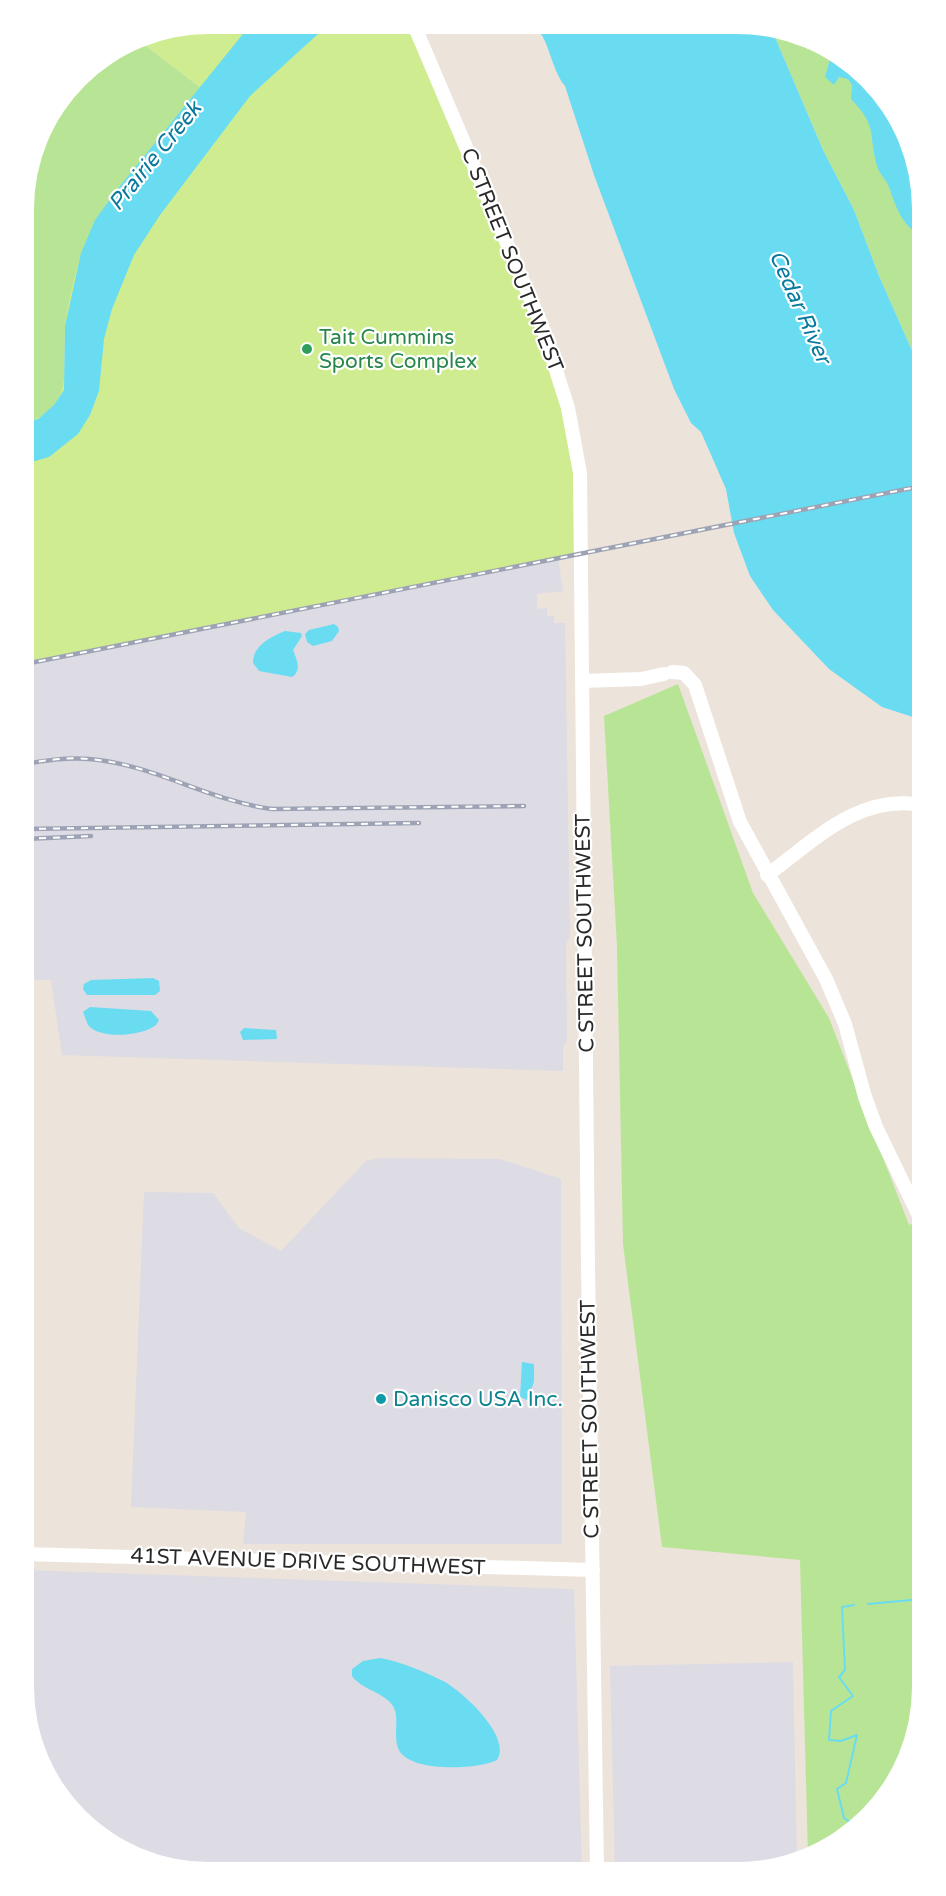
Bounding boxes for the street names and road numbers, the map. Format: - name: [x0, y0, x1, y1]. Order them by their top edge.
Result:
- street label: C STREET SOUTHWEST: [456, 144, 568, 376]
- street label: C STREET SOUTHWEST: [570, 813, 600, 1053]
- street label: C STREET SOUTHWEST: [575, 1299, 605, 1539]
- street label: 41ST AVENUE DRIVE SOUTHWEST: [130, 1543, 486, 1581]

